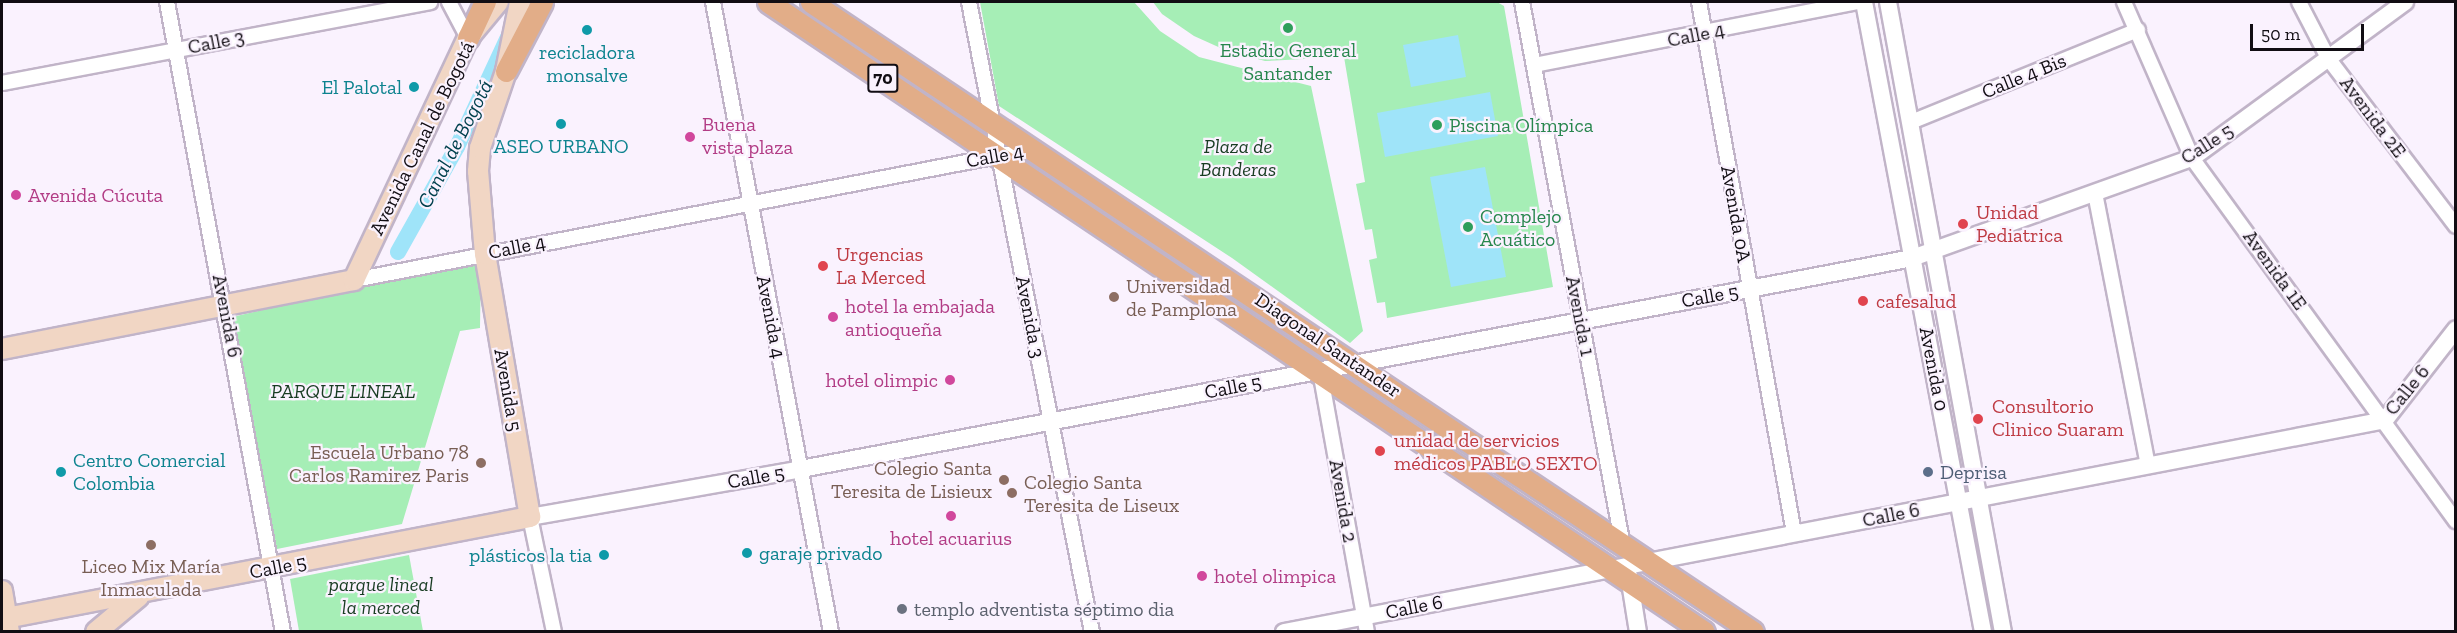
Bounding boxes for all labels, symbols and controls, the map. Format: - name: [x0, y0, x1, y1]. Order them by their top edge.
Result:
- scale bar: [2253, 12, 2367, 50]
- street label: Calle 4: [1665, 18, 1727, 52]
- marker: Estadio General Santander: [1281, 21, 1295, 35]
- marker: recicladora monsalve: [580, 23, 594, 37]
- text: 50 m: [2261, 23, 2300, 45]
- street label: Calle 3: [186, 25, 246, 59]
- street label: Avenida Canal de Bogotá: [365, 37, 479, 239]
- place label: Estadio General Santander: [1220, 38, 1356, 85]
- place label: recicladora monsalve: [539, 40, 635, 87]
- street label: Calle 4 Bis: [1978, 48, 2070, 104]
- road number: 70: [866, 63, 900, 93]
- street label: Avenida 2E: [2335, 72, 2411, 162]
- place label: El Palotal: [321, 75, 402, 99]
- water label: Canal de Bogotá: [412, 76, 498, 212]
- marker: El Palotal: [407, 80, 421, 94]
- place label: Buena vista plaza: [702, 113, 793, 160]
- place label: Piscina Olímpica: [1449, 113, 1593, 137]
- marker: ASEO URBANO: [554, 117, 568, 131]
- marker: Piscina Olímpica: [1430, 118, 1444, 132]
- street label: Calle 5: [2176, 119, 2238, 169]
- marker: Buena vista plaza: [683, 130, 697, 144]
- place label: ASEO URBANO: [494, 134, 628, 158]
- park label: Plaza de Banderas: [1200, 135, 1276, 182]
- street label: Calle 4: [964, 139, 1026, 173]
- street label: Avenida 0A: [1716, 164, 1756, 264]
- place label: Avenida Cúcuta: [28, 183, 163, 207]
- marker: Avenida Cúcuta: [9, 188, 23, 202]
- place label: Unidad Pediatrica: [1976, 201, 2063, 248]
- place label: Complejo Acuático: [1480, 204, 1561, 251]
- marker: Unidad Pediatrica: [1954, 215, 1972, 233]
- marker: Complejo Acuático: [1461, 220, 1475, 234]
- street label: Avenida 1E: [2238, 225, 2312, 315]
- street label: Calle 4: [486, 230, 548, 264]
- place label: Urgencias La Merced: [836, 243, 926, 290]
- marker: Urgencias La Merced: [814, 257, 832, 275]
- street label: Avenida 6: [207, 272, 247, 360]
- street label: Avenida 4: [751, 273, 791, 361]
- street label: Avenida 3: [1010, 274, 1050, 360]
- place label: Universidad de Pamplona: [1126, 274, 1237, 321]
- street label: Avenida 1: [1560, 274, 1600, 358]
- street label: Calle 5: [1680, 279, 1740, 313]
- street label: Diagonal Santander: [1251, 287, 1405, 403]
- place label: cafesalud: [1876, 289, 1956, 313]
- marker: Universidad de Pamplona: [1107, 290, 1121, 304]
- marker: cafesalud: [1854, 292, 1872, 310]
- place label: hotel la embajada antioqueña: [845, 294, 995, 341]
- marker: hotel la embajada antioqueña: [826, 310, 840, 324]
- street label: Avenida 0: [1914, 325, 1954, 413]
- street label: Avenida 5: [489, 347, 527, 433]
- street label: Calle 6: [2379, 360, 2435, 420]
- place label: hotel olimpic: [826, 368, 938, 392]
- street label: Calle 5: [1203, 370, 1263, 404]
- marker: hotel olimpic: [943, 373, 957, 387]
- park label: PARQUE LINEAL: [271, 379, 415, 403]
- place label: Consultorio Clinico Suaram: [1992, 395, 2124, 442]
- marker: Consultorio Clinico Suaram: [1969, 410, 1987, 428]
- place label: unidad de servicios médicos PABLO SEXTO: [1394, 428, 1598, 475]
- place label: Escuela Urbano 78 Carlos Ramirez Paris: [289, 440, 469, 487]
- marker: unidad de servicios médicos PABLO SEXTO: [1371, 442, 1389, 460]
- place label: Centro Comercial Colombia: [73, 448, 225, 495]
- marker: Escuela Urbano 78 Carlos Ramirez Paris: [474, 456, 488, 470]
- place label: Colegio Santa Teresita de Lisieux: [831, 456, 992, 503]
- street label: Avenida 2: [1324, 458, 1362, 544]
- street label: Calle 5: [726, 460, 786, 494]
- place label: Deprisa: [1940, 460, 2007, 484]
- marker: Centro Comercial Colombia: [54, 465, 68, 479]
- marker: Deprisa: [1921, 465, 1935, 479]
- place label: Colegio Santa Teresita de Liseux: [1024, 470, 1179, 517]
- marker: Colegio Santa Teresita de Lisieux: [997, 473, 1011, 487]
- marker: Colegio Santa Teresita de Liseux: [1005, 486, 1019, 500]
- street label: Calle 6: [1860, 498, 1922, 532]
- marker: hotel acuarius: [944, 509, 958, 523]
- place label: hotel acuarius: [890, 526, 1012, 550]
- marker: Liceo Mix María Inmaculada: [144, 538, 158, 552]
- place label: garaje privado: [759, 541, 882, 565]
- place label: plásticos la tia: [469, 543, 592, 567]
- marker: garaje privado: [740, 546, 754, 560]
- marker: plásticos la tia: [597, 548, 611, 562]
- street label: Calle 5: [248, 550, 308, 584]
- place label: Liceo Mix María Inmaculada: [82, 554, 220, 601]
- place label: hotel olimpica: [1214, 564, 1336, 588]
- marker: hotel olimpica: [1195, 569, 1209, 583]
- park label: parque lineal la merced: [329, 573, 433, 620]
- street label: Calle 6: [1383, 590, 1445, 624]
- place label: templo adventista séptimo dia: [914, 597, 1174, 621]
- marker: templo adventista séptimo dia: [895, 602, 909, 616]

